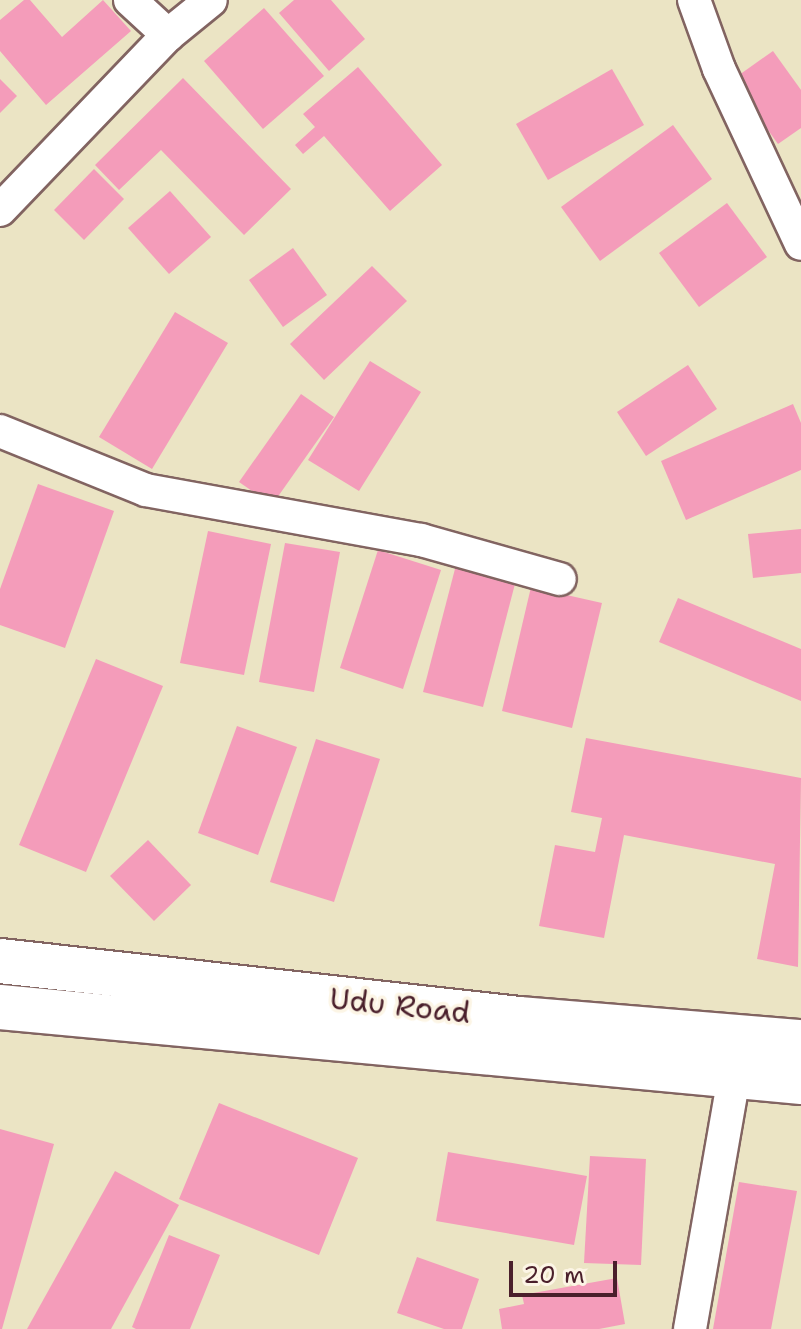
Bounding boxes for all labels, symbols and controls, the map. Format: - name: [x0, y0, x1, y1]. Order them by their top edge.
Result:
- street label: Udu Road: [328, 981, 472, 1031]
- scale bar: [513, 1245, 621, 1295]
- text: 20 m: [523, 1259, 585, 1291]

